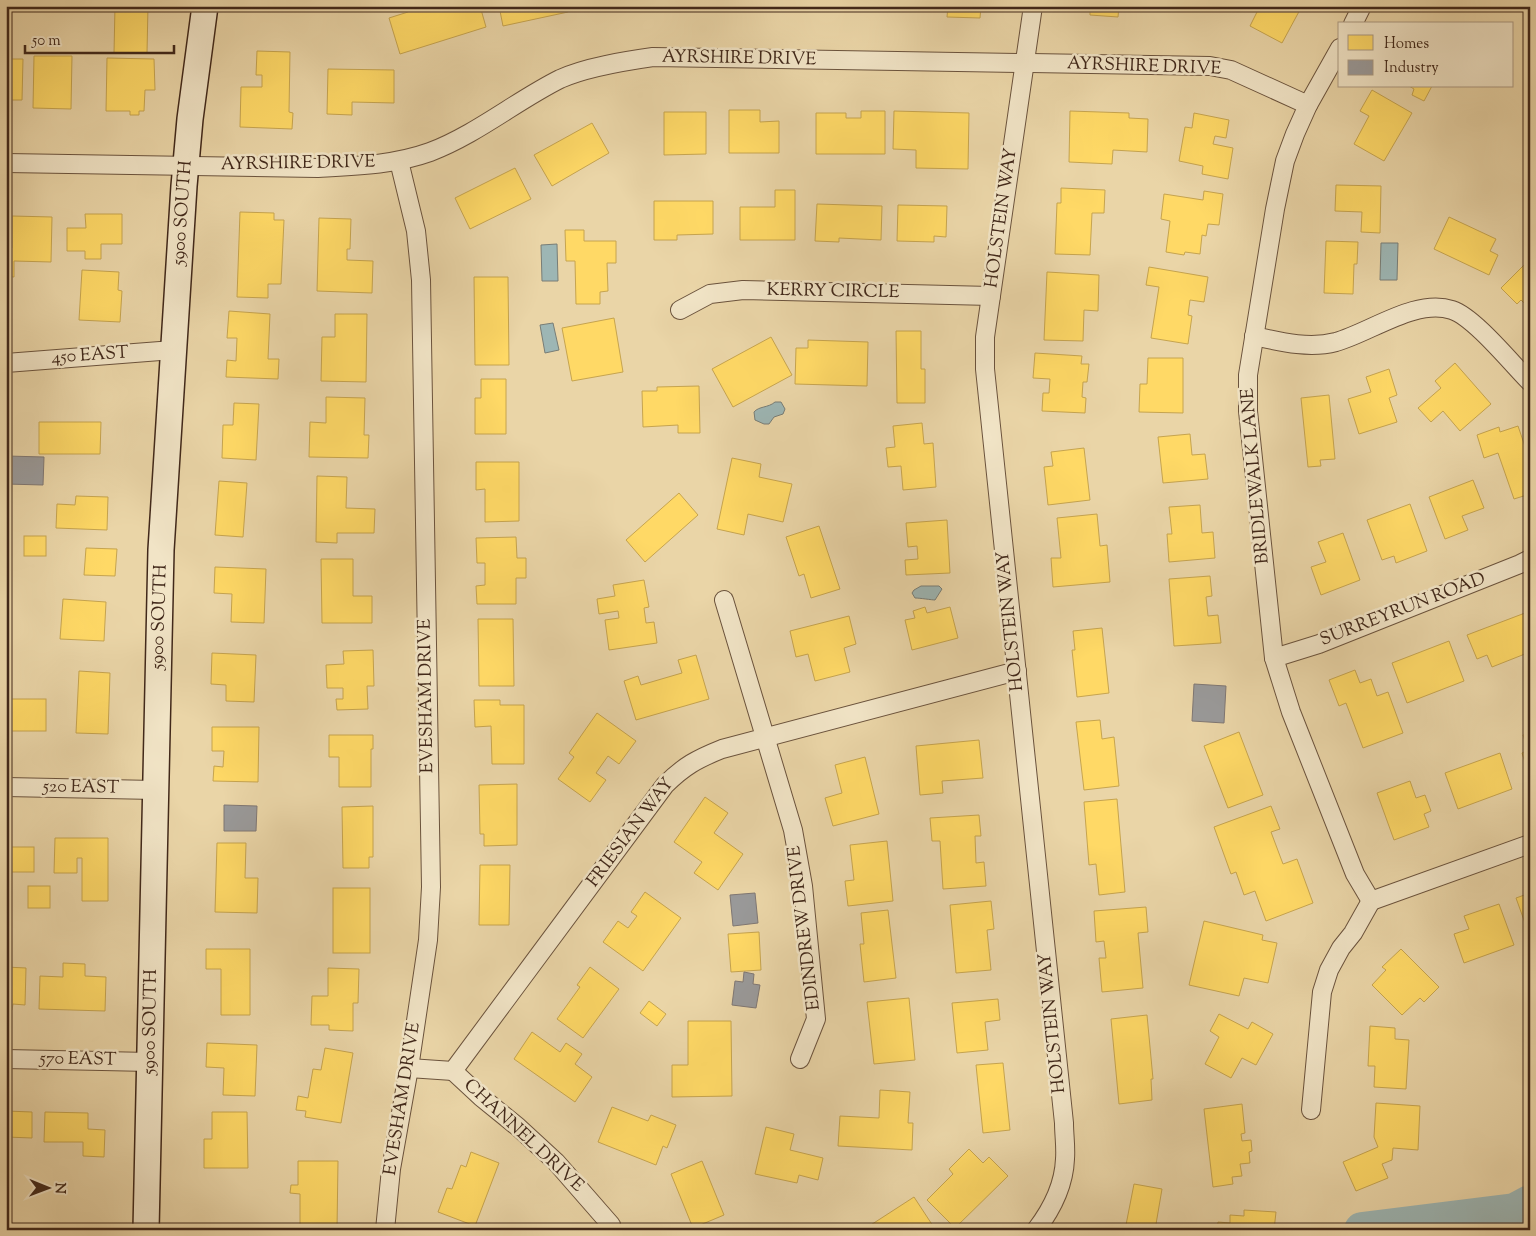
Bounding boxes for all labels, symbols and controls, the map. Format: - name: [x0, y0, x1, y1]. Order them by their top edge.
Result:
- scale bar: [25, 22, 174, 54]
- legend: [1338, 22, 1514, 88]
- text: 50 m: [31, 31, 61, 52]
- text: Homes: [1384, 34, 1429, 55]
- street label: AYRSHIRE DRIVE: [662, 45, 817, 73]
- street label: AYRSHIRE DRIVE: [1066, 51, 1222, 83]
- text: Industry: [1384, 58, 1439, 79]
- street label: HOLSTEIN WAY: [979, 146, 1025, 290]
- street label: AYRSHIRE DRIVE: [221, 150, 376, 178]
- street label: 5900 SOUTH: [166, 160, 200, 267]
- street label: KERRY CIRCLE: [766, 278, 900, 306]
- street label: 450 EAST: [51, 340, 130, 372]
- street label: BRIDLEWALK LANE: [1235, 387, 1277, 565]
- street label: HOLSTEIN WAY: [991, 549, 1031, 693]
- street label: 5900 SOUTH: [145, 564, 175, 671]
- street label: SURREYRUN ROAD: [1316, 566, 1490, 654]
- street label: EVESHAM DRIVE: [413, 618, 441, 774]
- street label: FRIESIAN WAY: [581, 773, 681, 893]
- street label: 520 EAST: [42, 774, 120, 802]
- street label: EDINDREW DRIVE: [782, 844, 828, 1012]
- street label: HOLSTEIN WAY: [1033, 951, 1073, 1095]
- street label: 5900 SOUTH: [137, 969, 165, 1076]
- street label: EVESHAM DRIVE: [378, 1020, 428, 1177]
- street label: 570 EAST: [38, 1046, 117, 1074]
- street label: CHANNEL DRIVE: [457, 1073, 589, 1199]
- north arrow: [22, 1164, 72, 1214]
- text: N: [49, 1182, 69, 1194]

